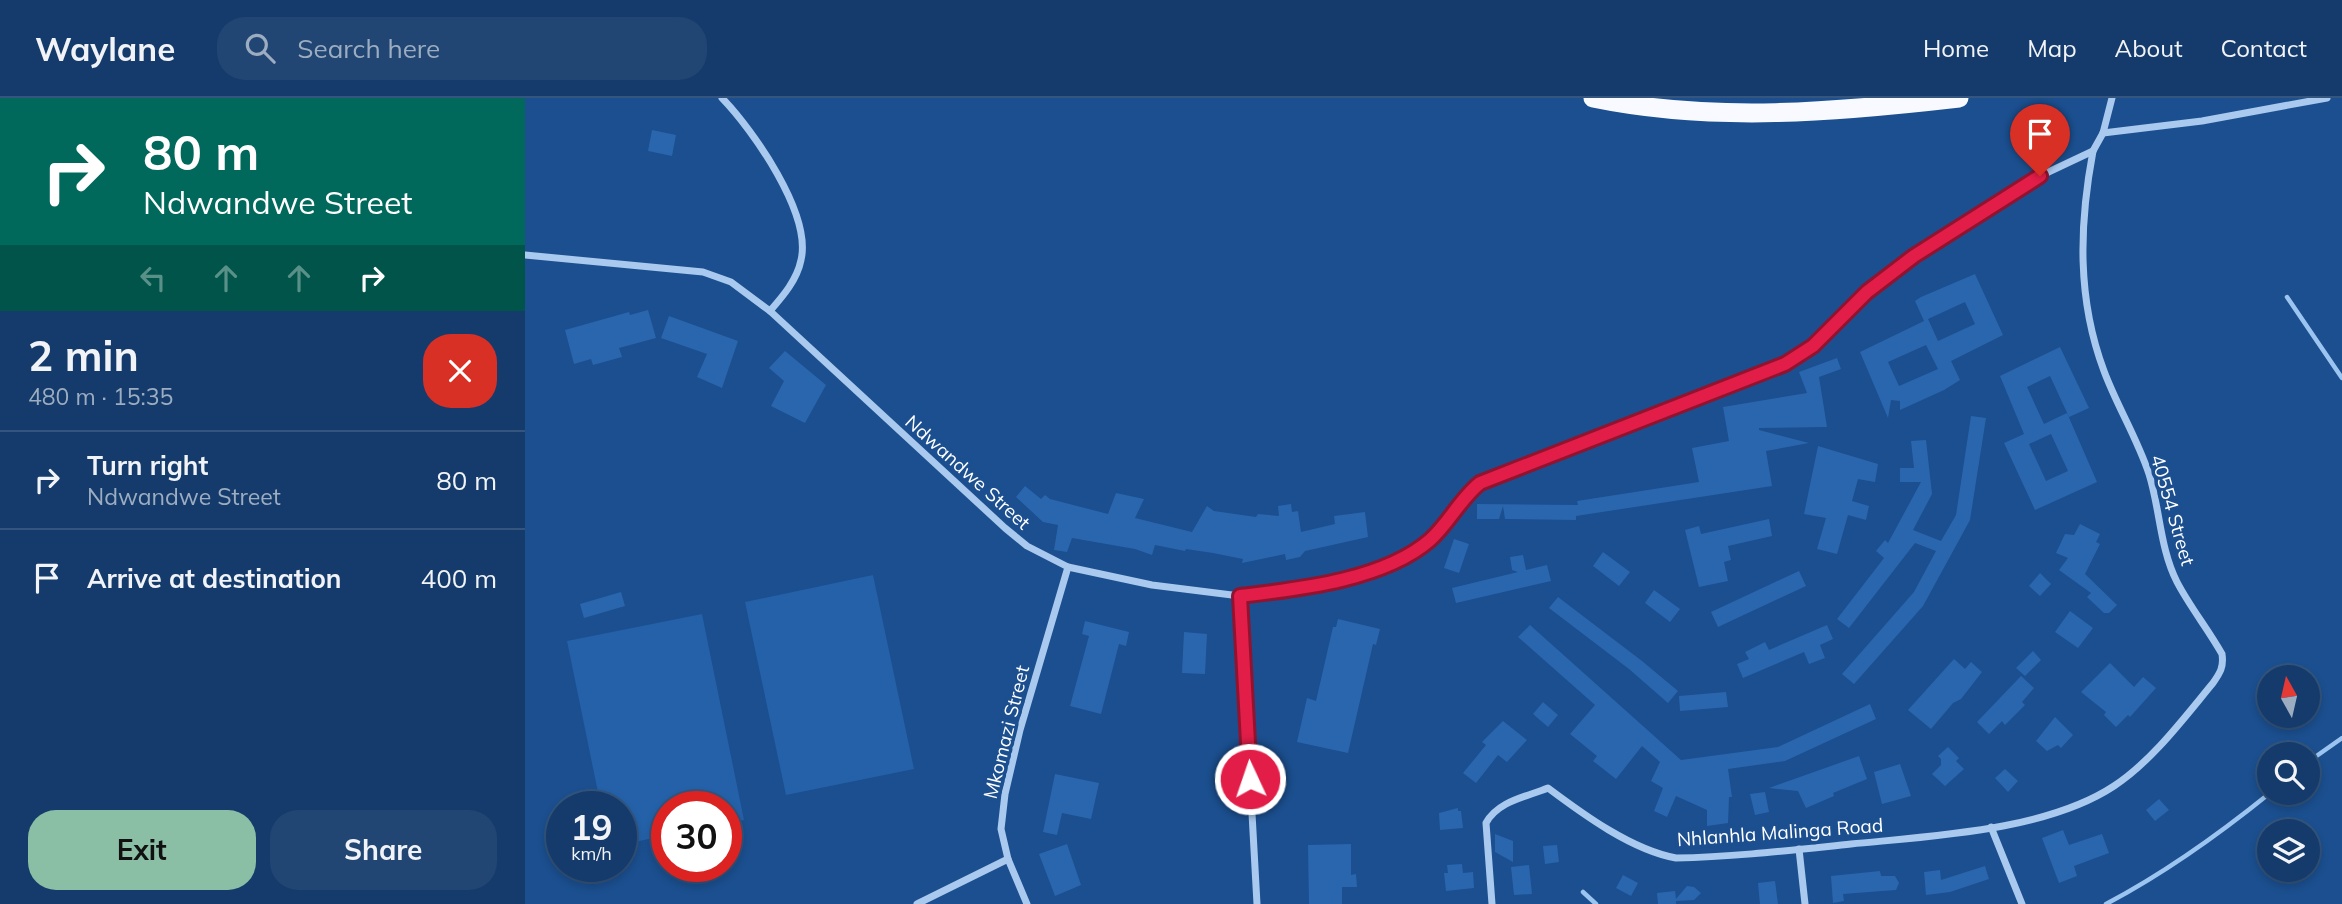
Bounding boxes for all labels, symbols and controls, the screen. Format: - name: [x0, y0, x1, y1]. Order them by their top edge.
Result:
- search box: [217, 17, 707, 80]
- text: Waylane: [35, 28, 175, 69]
- icon: search: [241, 29, 279, 67]
- text: Search here: [297, 32, 440, 65]
- text: Home: [1923, 33, 1989, 63]
- text: Map: [2027, 33, 2077, 63]
- text: About: [2115, 33, 2183, 63]
- text: Contact: [2221, 33, 2307, 63]
- pin: [2010, 104, 2070, 176]
- icon: arrive: [2021, 115, 2059, 153]
- text: 80 m: [143, 121, 259, 182]
- icon: right: [28, 126, 119, 217]
- text: Ndwandwe Street: [143, 182, 413, 222]
- icon: left: [134, 259, 172, 297]
- icon: ahead: [207, 259, 245, 297]
- icon: ahead: [280, 259, 318, 297]
- icon: right: [353, 259, 391, 297]
- text: 2 min: [28, 329, 139, 382]
- button: close: [423, 334, 497, 408]
- text: 480 m · 15:35: [28, 382, 173, 411]
- street label: Ndwandwe Street: [900, 410, 1036, 535]
- text: Turn right: [87, 449, 208, 482]
- street label: 40554 Street: [2146, 452, 2200, 569]
- icon: right: [28, 461, 66, 499]
- text: 80 m: [436, 464, 497, 497]
- text: Ndwandwe Street: [87, 482, 281, 511]
- icon: arrive: [28, 559, 66, 597]
- text: Arrive at destination: [87, 562, 342, 595]
- text: 400 m: [421, 562, 497, 595]
- street label: Mkomazi Street: [978, 662, 1034, 801]
- north arrow: [2257, 665, 2321, 728]
- map controls: [2257, 665, 2320, 882]
- position arrow: [1213, 742, 1287, 816]
- button: search: [2257, 742, 2320, 805]
- speed limit sign: 30: [651, 791, 742, 882]
- text: 19: [570, 805, 613, 849]
- button: Exit: [28, 810, 256, 890]
- button: Share: [270, 810, 497, 890]
- street label: Nhlanhla Malinga Road: [1676, 813, 1884, 851]
- button: layers: [2257, 819, 2320, 882]
- text: km/h: [571, 842, 612, 865]

